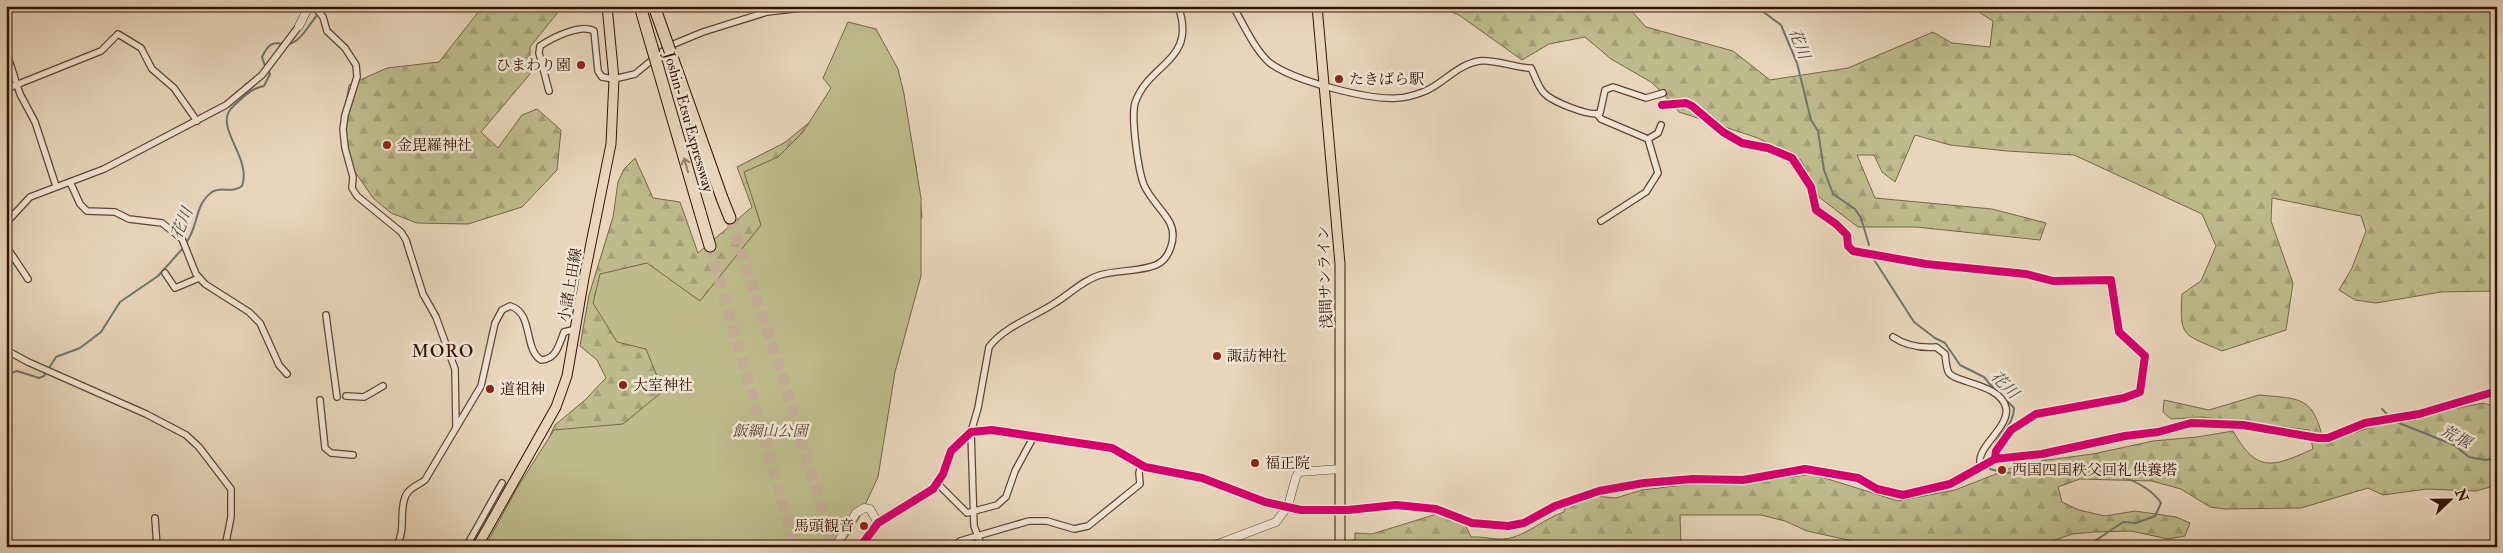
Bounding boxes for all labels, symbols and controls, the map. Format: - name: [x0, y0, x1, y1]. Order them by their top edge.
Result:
- water label: 花川: [1784, 25, 1815, 64]
- street label: Joshin-Etsu Expressway: [658, 49, 718, 195]
- place label: ひまわり園: [496, 56, 571, 75]
- marker: ひまわり園: [575, 59, 587, 71]
- place label: たきばら駅: [1349, 70, 1424, 89]
- marker: たきばら駅: [1333, 73, 1345, 85]
- place label: 金毘羅神社: [397, 136, 472, 155]
- marker: 金毘羅神社: [381, 139, 393, 151]
- one-way arrow: [681, 158, 691, 174]
- water label: 花川: [166, 203, 198, 242]
- street label: 浅間サンライン: [1314, 225, 1337, 329]
- street label: 小諸上田線: [555, 246, 586, 324]
- district label: MORO: [412, 340, 474, 363]
- place label: 諏訪神社: [1227, 347, 1287, 366]
- marker: 諏訪神社: [1211, 350, 1223, 362]
- water label: 花川: [1986, 366, 2024, 405]
- place label: 大室神社: [633, 376, 693, 395]
- marker: 大室神社: [617, 379, 629, 391]
- place label: 道祖神: [500, 380, 545, 399]
- marker: 道祖神: [484, 383, 496, 395]
- water label: 荒堰: [2437, 421, 2477, 455]
- park label: 飯綱山公園: [732, 422, 810, 441]
- place label: 福正院: [1265, 454, 1310, 473]
- marker: 福正院: [1249, 457, 1261, 469]
- place label: 西国四国秩父回礼供養塔: [2012, 461, 2177, 480]
- marker: 西国四国秩父回礼供養塔: [1996, 464, 2008, 476]
- north arrow: [2426, 476, 2476, 526]
- text: N: [2451, 485, 2472, 505]
- place label: 馬頭観音: [794, 517, 854, 536]
- marker: 馬頭観音: [858, 520, 870, 532]

